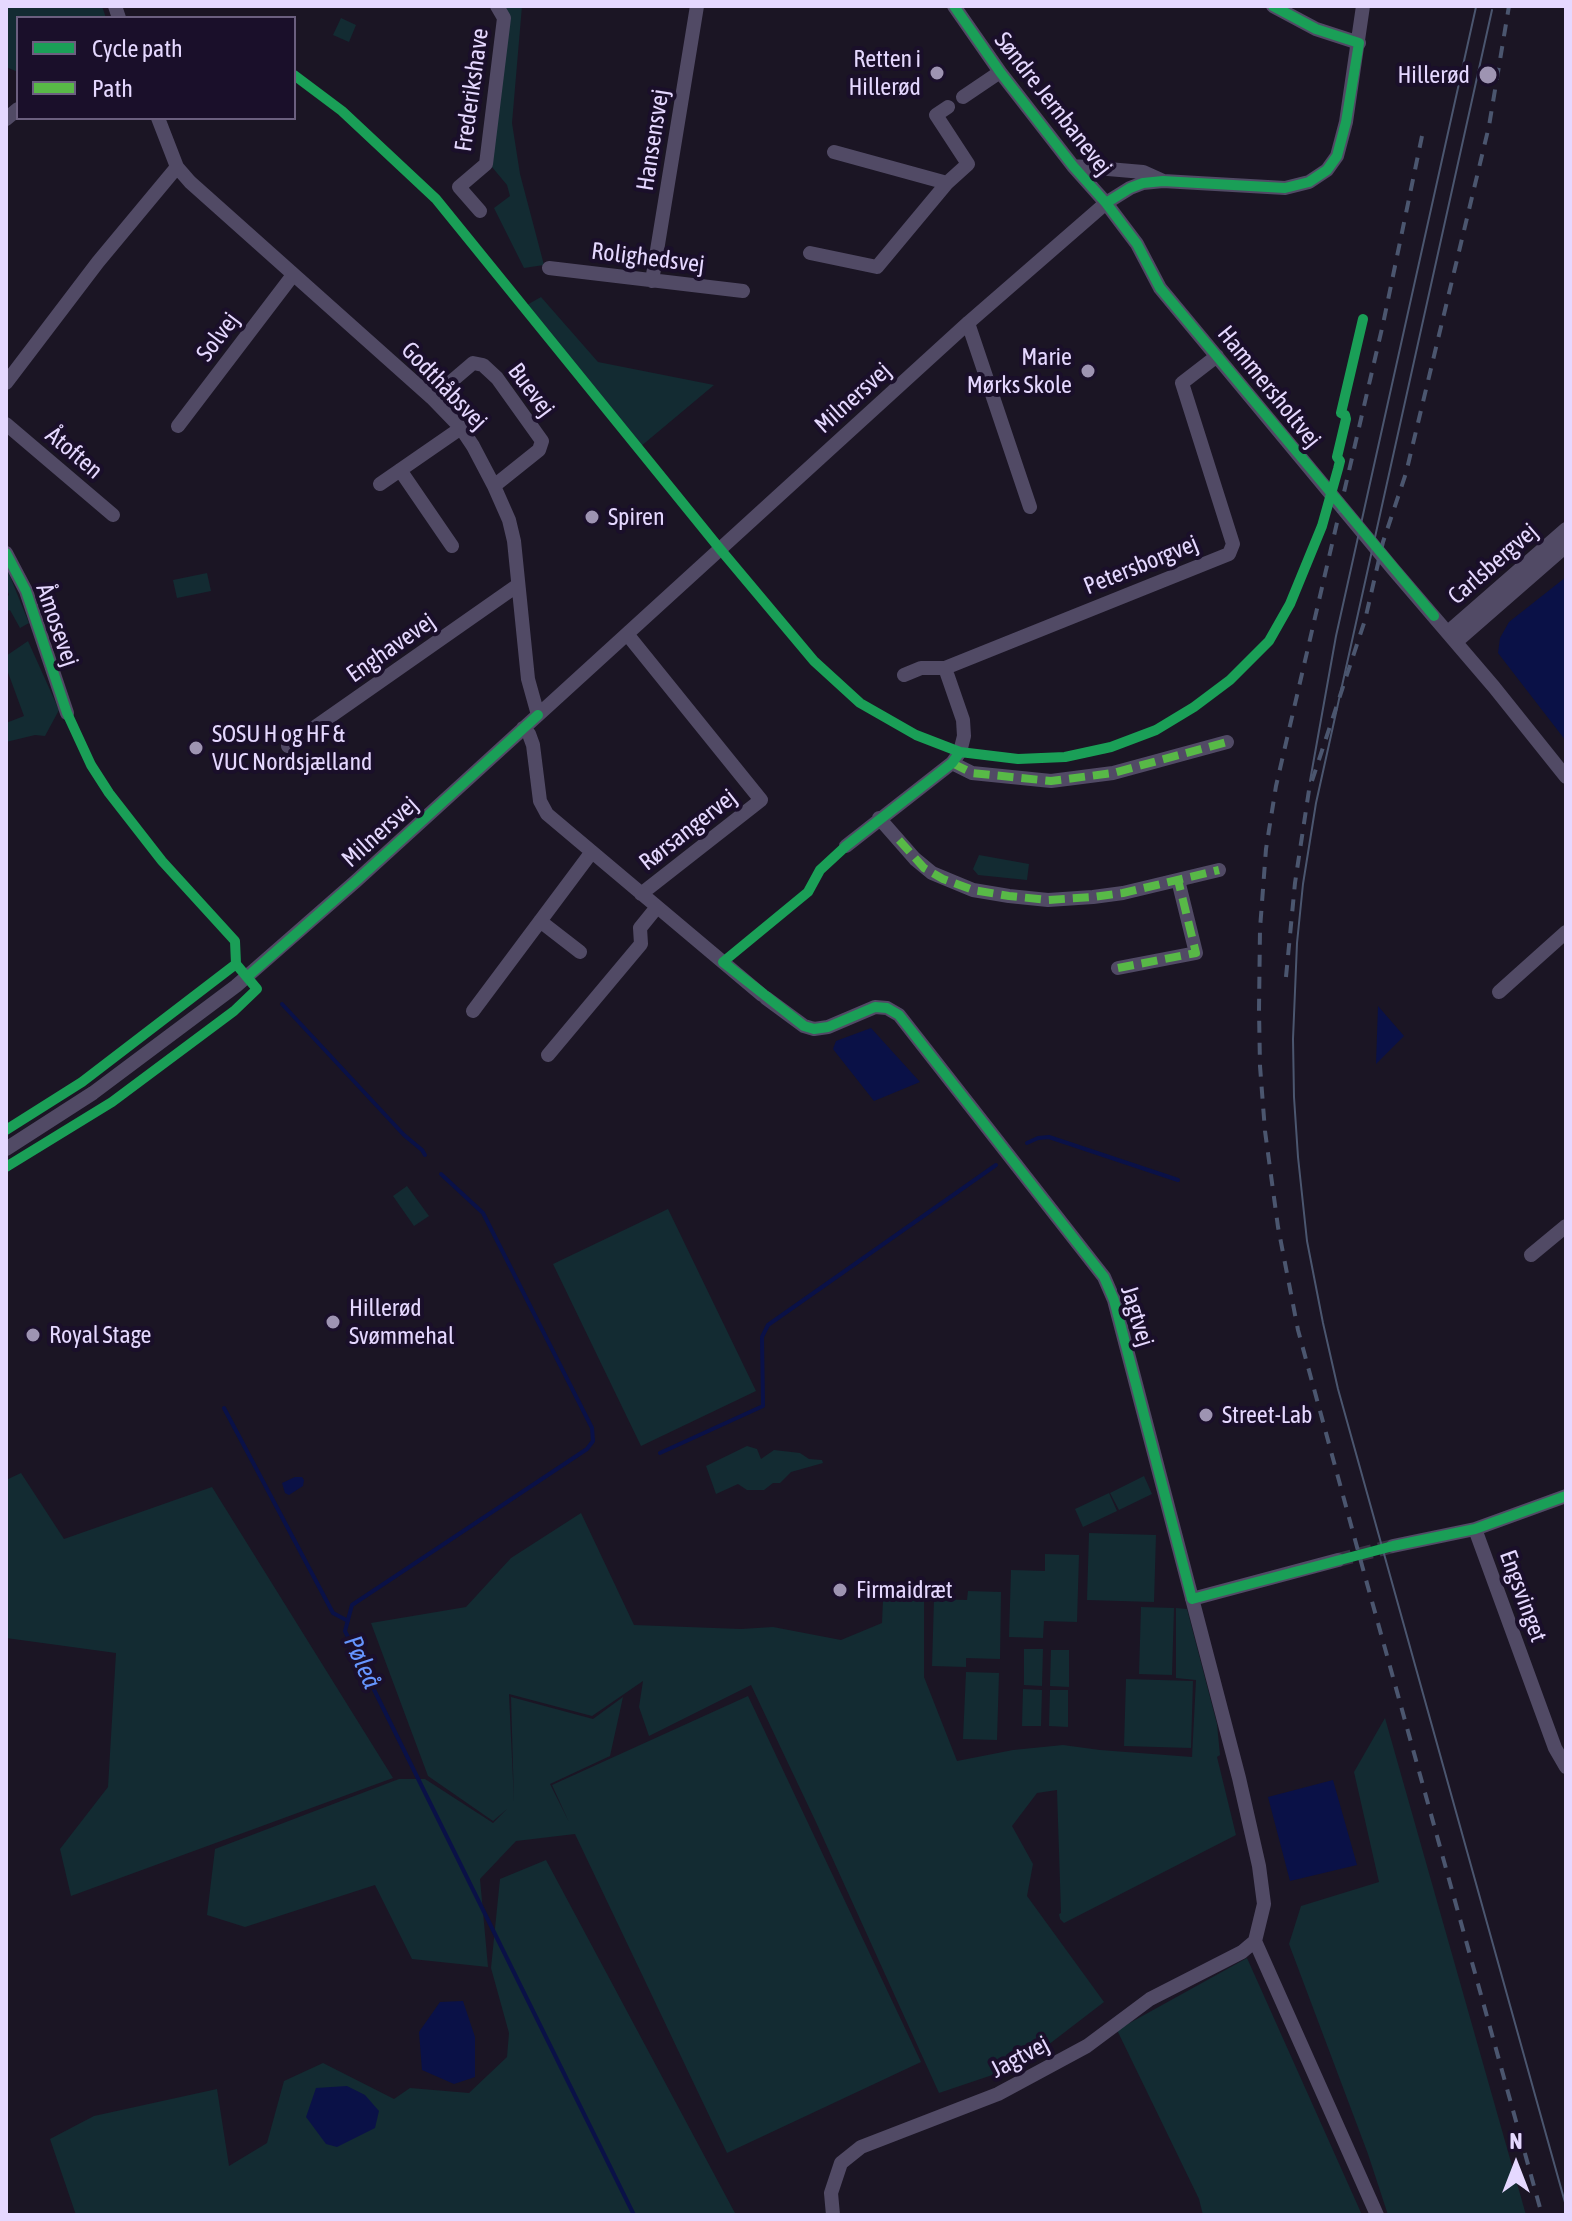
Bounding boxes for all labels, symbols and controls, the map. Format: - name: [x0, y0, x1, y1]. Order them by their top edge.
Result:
- legend: [16, 16, 296, 120]
- street label: Frederikshave: [449, 26, 495, 154]
- street label: Søndre Jernbanevej: [988, 27, 1118, 181]
- text: Cycle path: [92, 35, 183, 62]
- place label: Retten i Hillerød: [848, 45, 921, 101]
- place label: Hillerød: [1397, 61, 1470, 89]
- marker: Retten i Hillerød: [928, 64, 946, 82]
- marker: Hillerød: [1477, 64, 1499, 86]
- text: Path: [92, 75, 133, 102]
- street label: Hansensvej: [631, 87, 675, 193]
- street label: Rolighedsvej: [590, 237, 706, 279]
- street label: Solvej: [190, 307, 246, 367]
- street label: Hammersholtvej: [1211, 320, 1327, 454]
- street label: Godthåbsvej: [395, 336, 493, 436]
- place label: Marie Mørks Skole: [967, 343, 1072, 399]
- street label: Milnersvej: [809, 356, 897, 440]
- street label: Buevej: [502, 357, 560, 423]
- marker: Marie Mørks Skole: [1079, 362, 1097, 380]
- street label: Åtoften: [40, 421, 108, 485]
- place label: Spiren: [608, 503, 665, 531]
- marker: Spiren: [583, 508, 601, 526]
- street label: Carlsbergvej: [1442, 517, 1544, 611]
- street label: Petersborgvej: [1080, 529, 1202, 601]
- street label: Åmosevej: [29, 580, 85, 670]
- street label: Enghavevej: [341, 607, 441, 689]
- place label: SOSU H og HF & VUC Nordsjælland: [212, 720, 372, 776]
- marker: SOSU H og HF & VUC Nordsjælland: [187, 739, 205, 757]
- street label: Rørsangervej: [634, 783, 742, 877]
- street label: Milnersvej: [336, 790, 424, 874]
- street label: Jagtvej: [1114, 1282, 1160, 1350]
- place label: Hillerød Svømmehal: [349, 1294, 454, 1350]
- marker: Hillerød Svømmehal: [324, 1313, 342, 1331]
- place label: Royal Stage: [49, 1321, 151, 1349]
- marker: Royal Stage: [24, 1326, 42, 1344]
- place label: Street-Lab: [1222, 1401, 1312, 1429]
- marker: Street-Lab: [1197, 1406, 1215, 1424]
- street label: Engsvinget: [1493, 1546, 1553, 1646]
- place label: Firmaidræt: [856, 1576, 953, 1604]
- marker: Firmaidræt: [831, 1581, 849, 1599]
- water label: Pøleå: [337, 1631, 387, 1693]
- street label: Jagtvej: [986, 2030, 1054, 2084]
- north arrow: [1476, 2125, 1556, 2205]
- text: N: [1510, 2128, 1522, 2154]

